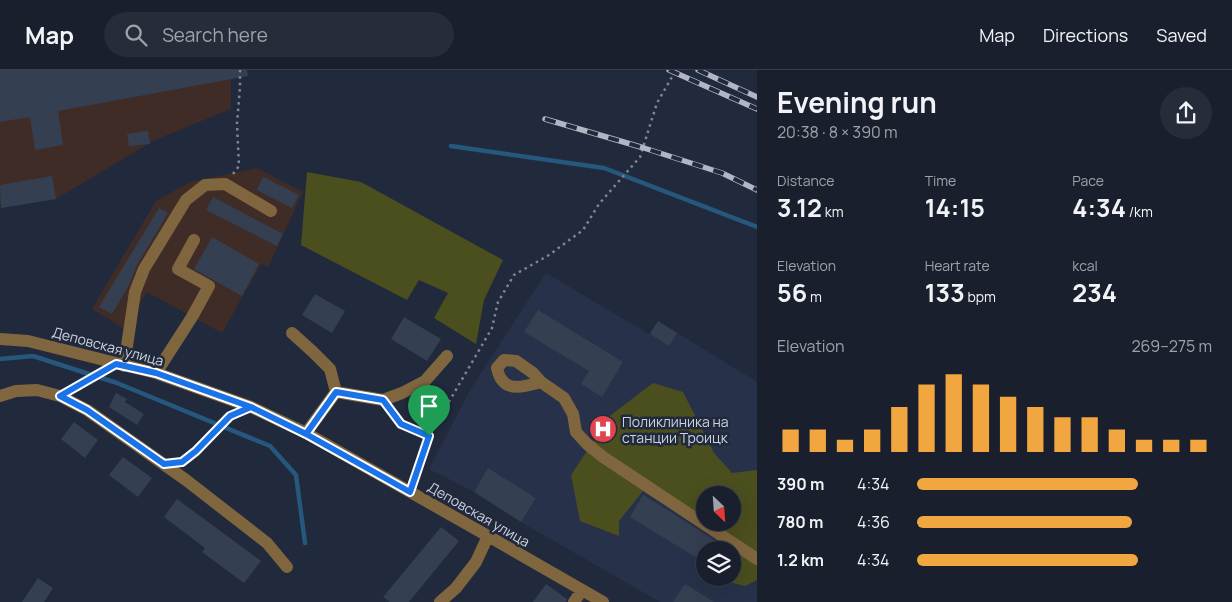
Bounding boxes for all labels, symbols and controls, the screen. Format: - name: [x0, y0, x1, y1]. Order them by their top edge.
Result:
- search box: [104, 12, 454, 57]
- text: Map: [25, 18, 74, 51]
- icon: search: [122, 21, 150, 49]
- text: Search here: [162, 22, 268, 48]
- text: Map: [979, 23, 1015, 47]
- text: Directions: [1043, 23, 1128, 47]
- text: Saved: [1156, 23, 1207, 47]
- text: Evening run: [777, 83, 937, 121]
- button: share: [1160, 87, 1212, 139]
- text: 20:38 · 8 × 390 m: [777, 121, 898, 143]
- text: Distance: [777, 171, 834, 190]
- text: Time: [925, 171, 956, 190]
- text: Pace: [1072, 171, 1104, 190]
- text: 3.12: [777, 190, 822, 225]
- text: 14:15: [925, 190, 985, 225]
- text: 4:34: [1072, 190, 1126, 225]
- text: km: [822, 202, 844, 221]
- text: /km: [1126, 202, 1153, 221]
- text: Elevation: [777, 256, 836, 275]
- text: Heart rate: [925, 256, 990, 275]
- text: kcal: [1072, 256, 1098, 275]
- text: 56: [777, 275, 807, 310]
- text: 133: [925, 275, 965, 310]
- text: 234: [1072, 275, 1117, 310]
- text: m: [807, 287, 822, 306]
- text: bpm: [965, 287, 996, 306]
- street label: Деповская улица: [50, 322, 166, 370]
- text: Elevation: [777, 335, 845, 357]
- text: 269–275 m: [1131, 335, 1212, 357]
- pin: [408, 385, 450, 436]
- icon: arrive: [415, 392, 443, 420]
- place label: Поликлиника на станции Троицк: [622, 412, 729, 447]
- hospital icon: Поликлиника на станции Троицк: [588, 414, 618, 444]
- text: 390 m: [777, 473, 824, 495]
- text: 4:34: [857, 473, 890, 495]
- street label: Деповская улица: [425, 477, 533, 551]
- north arrow: [696, 486, 741, 531]
- map controls: [696, 486, 741, 586]
- text: 780 m: [777, 511, 823, 533]
- text: 4:36: [857, 511, 890, 533]
- button: layers: [696, 541, 741, 586]
- text: 1.2 km: [777, 549, 824, 571]
- text: 4:34: [857, 549, 890, 571]

